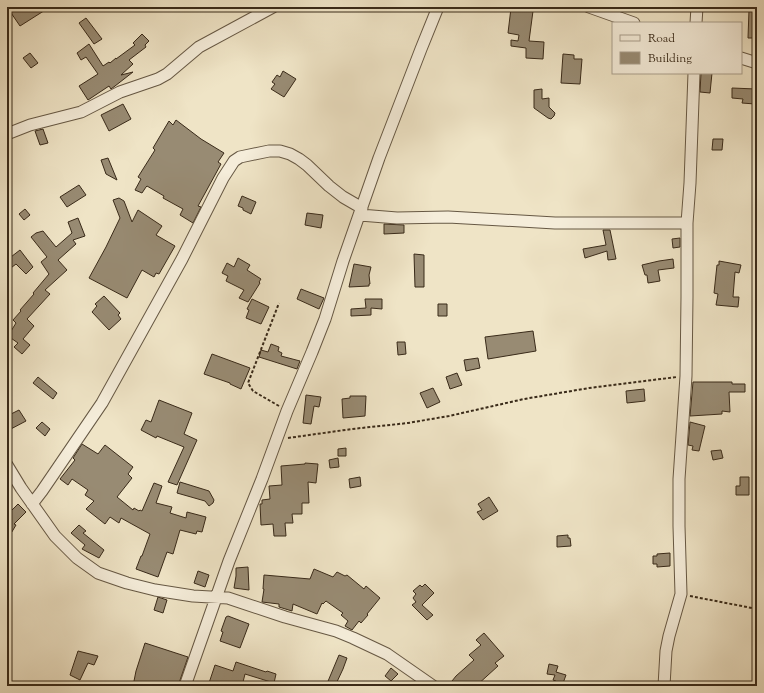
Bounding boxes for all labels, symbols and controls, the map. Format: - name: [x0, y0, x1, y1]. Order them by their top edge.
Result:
- legend: [612, 22, 742, 74]
- text: Road: [648, 30, 675, 48]
- text: Building: [648, 50, 692, 68]

